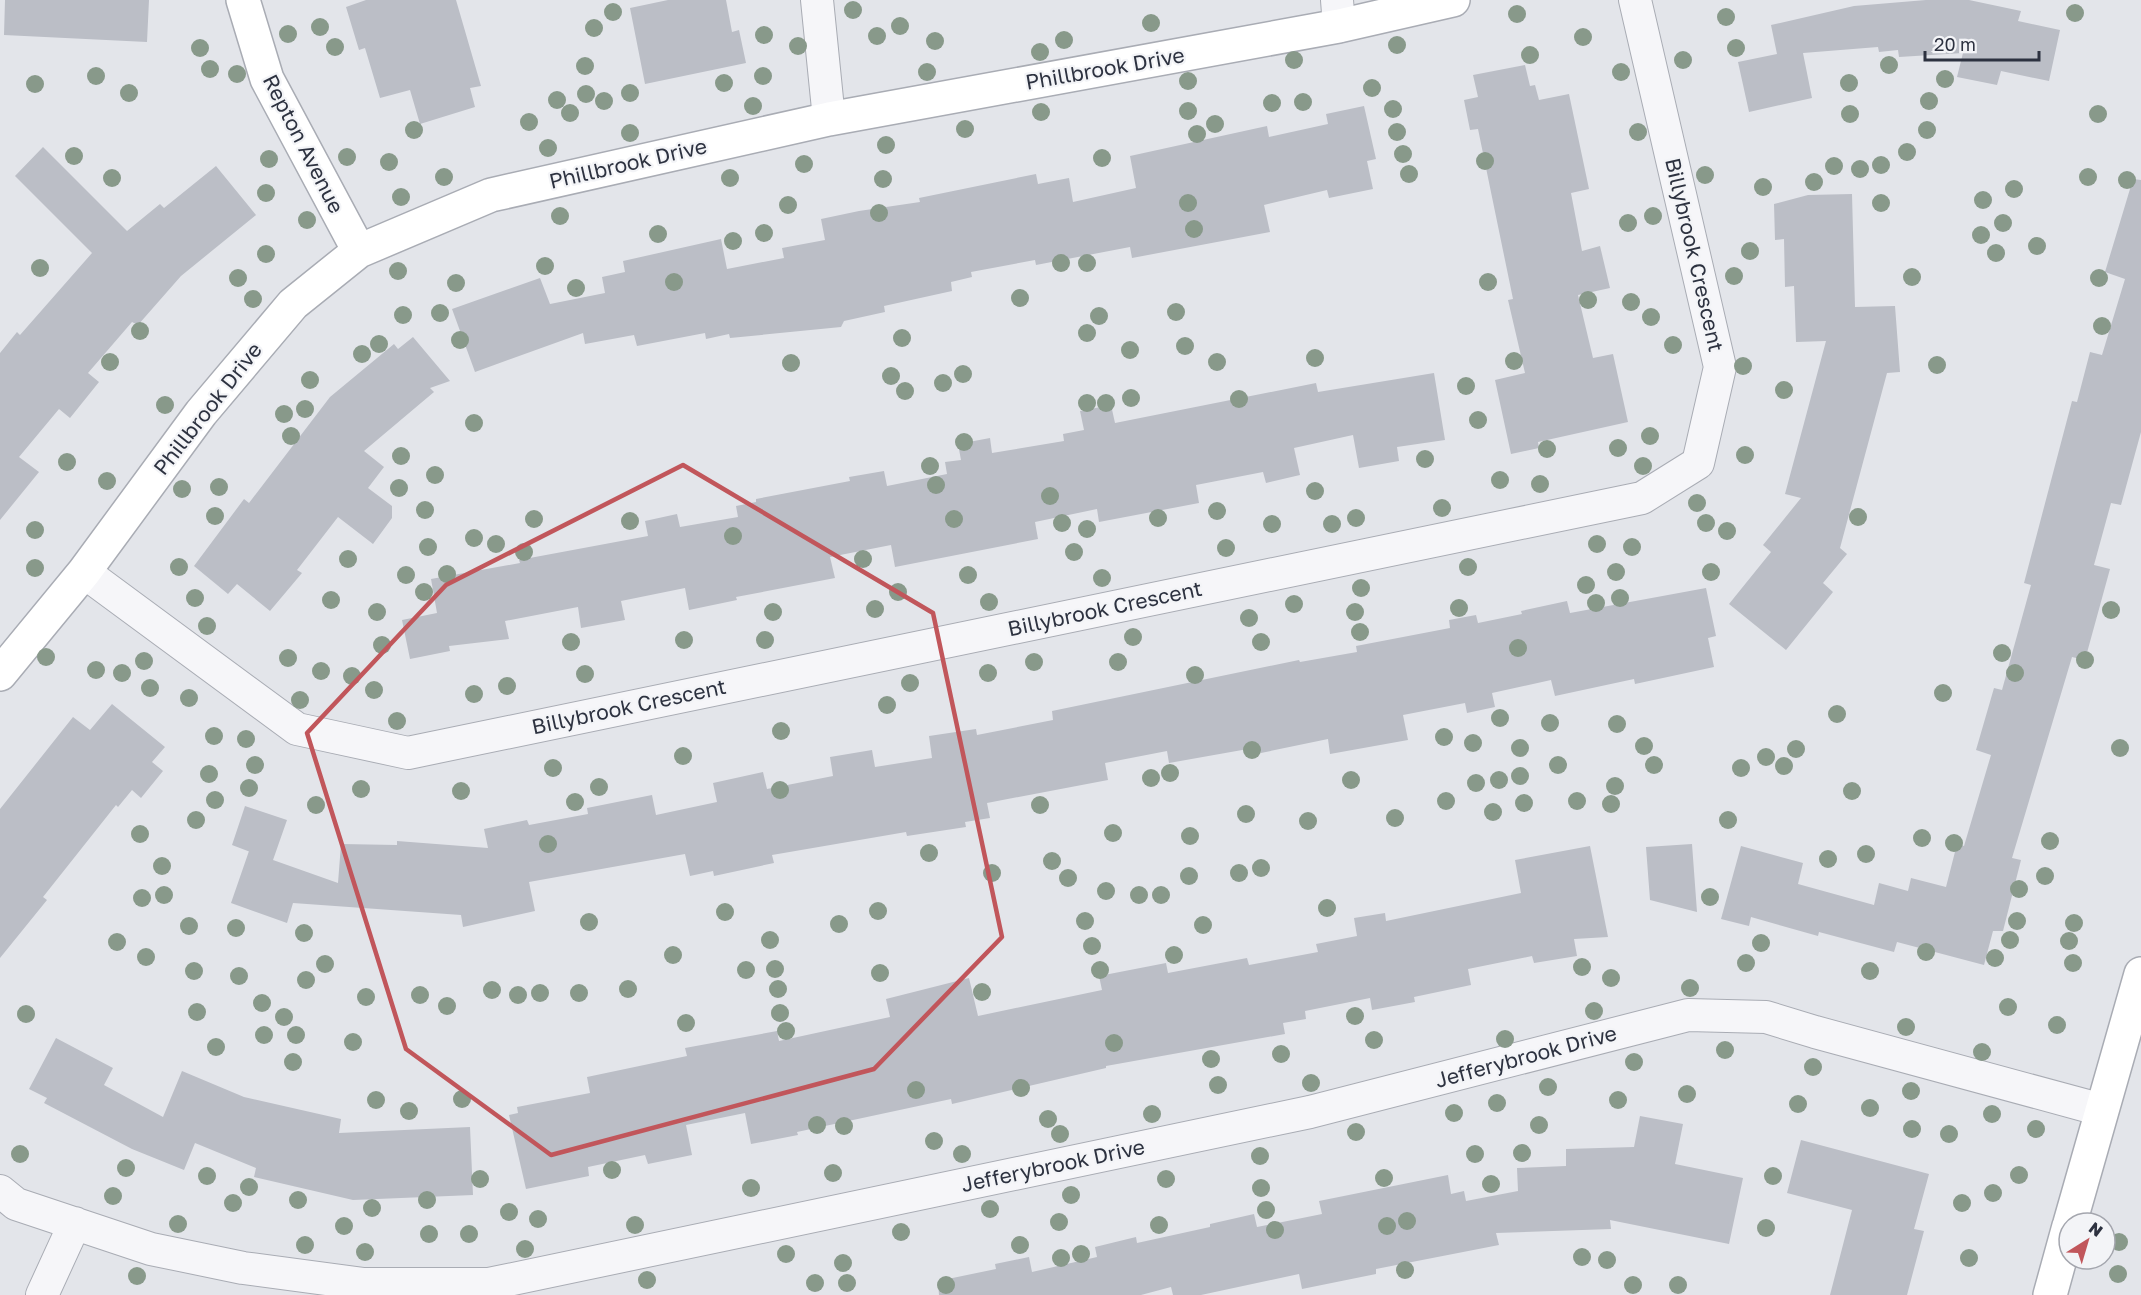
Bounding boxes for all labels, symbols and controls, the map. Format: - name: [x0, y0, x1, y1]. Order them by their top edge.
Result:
- scale bar: [1925, 24, 2039, 62]
- text: 20 m: [1934, 33, 1976, 55]
- street label: Phillbrook Drive: [1023, 41, 1186, 95]
- street label: Repton Avenue: [258, 70, 350, 217]
- street label: Phillbrook Drive: [546, 132, 709, 194]
- street label: Billybrook Crescent: [1660, 155, 1730, 354]
- street label: Phillbrook Drive: [147, 337, 267, 480]
- street label: Billybrook Crescent: [1005, 575, 1204, 641]
- street label: Billybrook Crescent: [529, 673, 728, 739]
- street label: Jefferybrook Drive: [1432, 1019, 1619, 1093]
- street label: Jefferybrook Drive: [959, 1133, 1147, 1197]
- north arrow: [2057, 1211, 2117, 1271]
- text: N: [2085, 1217, 2107, 1241]

